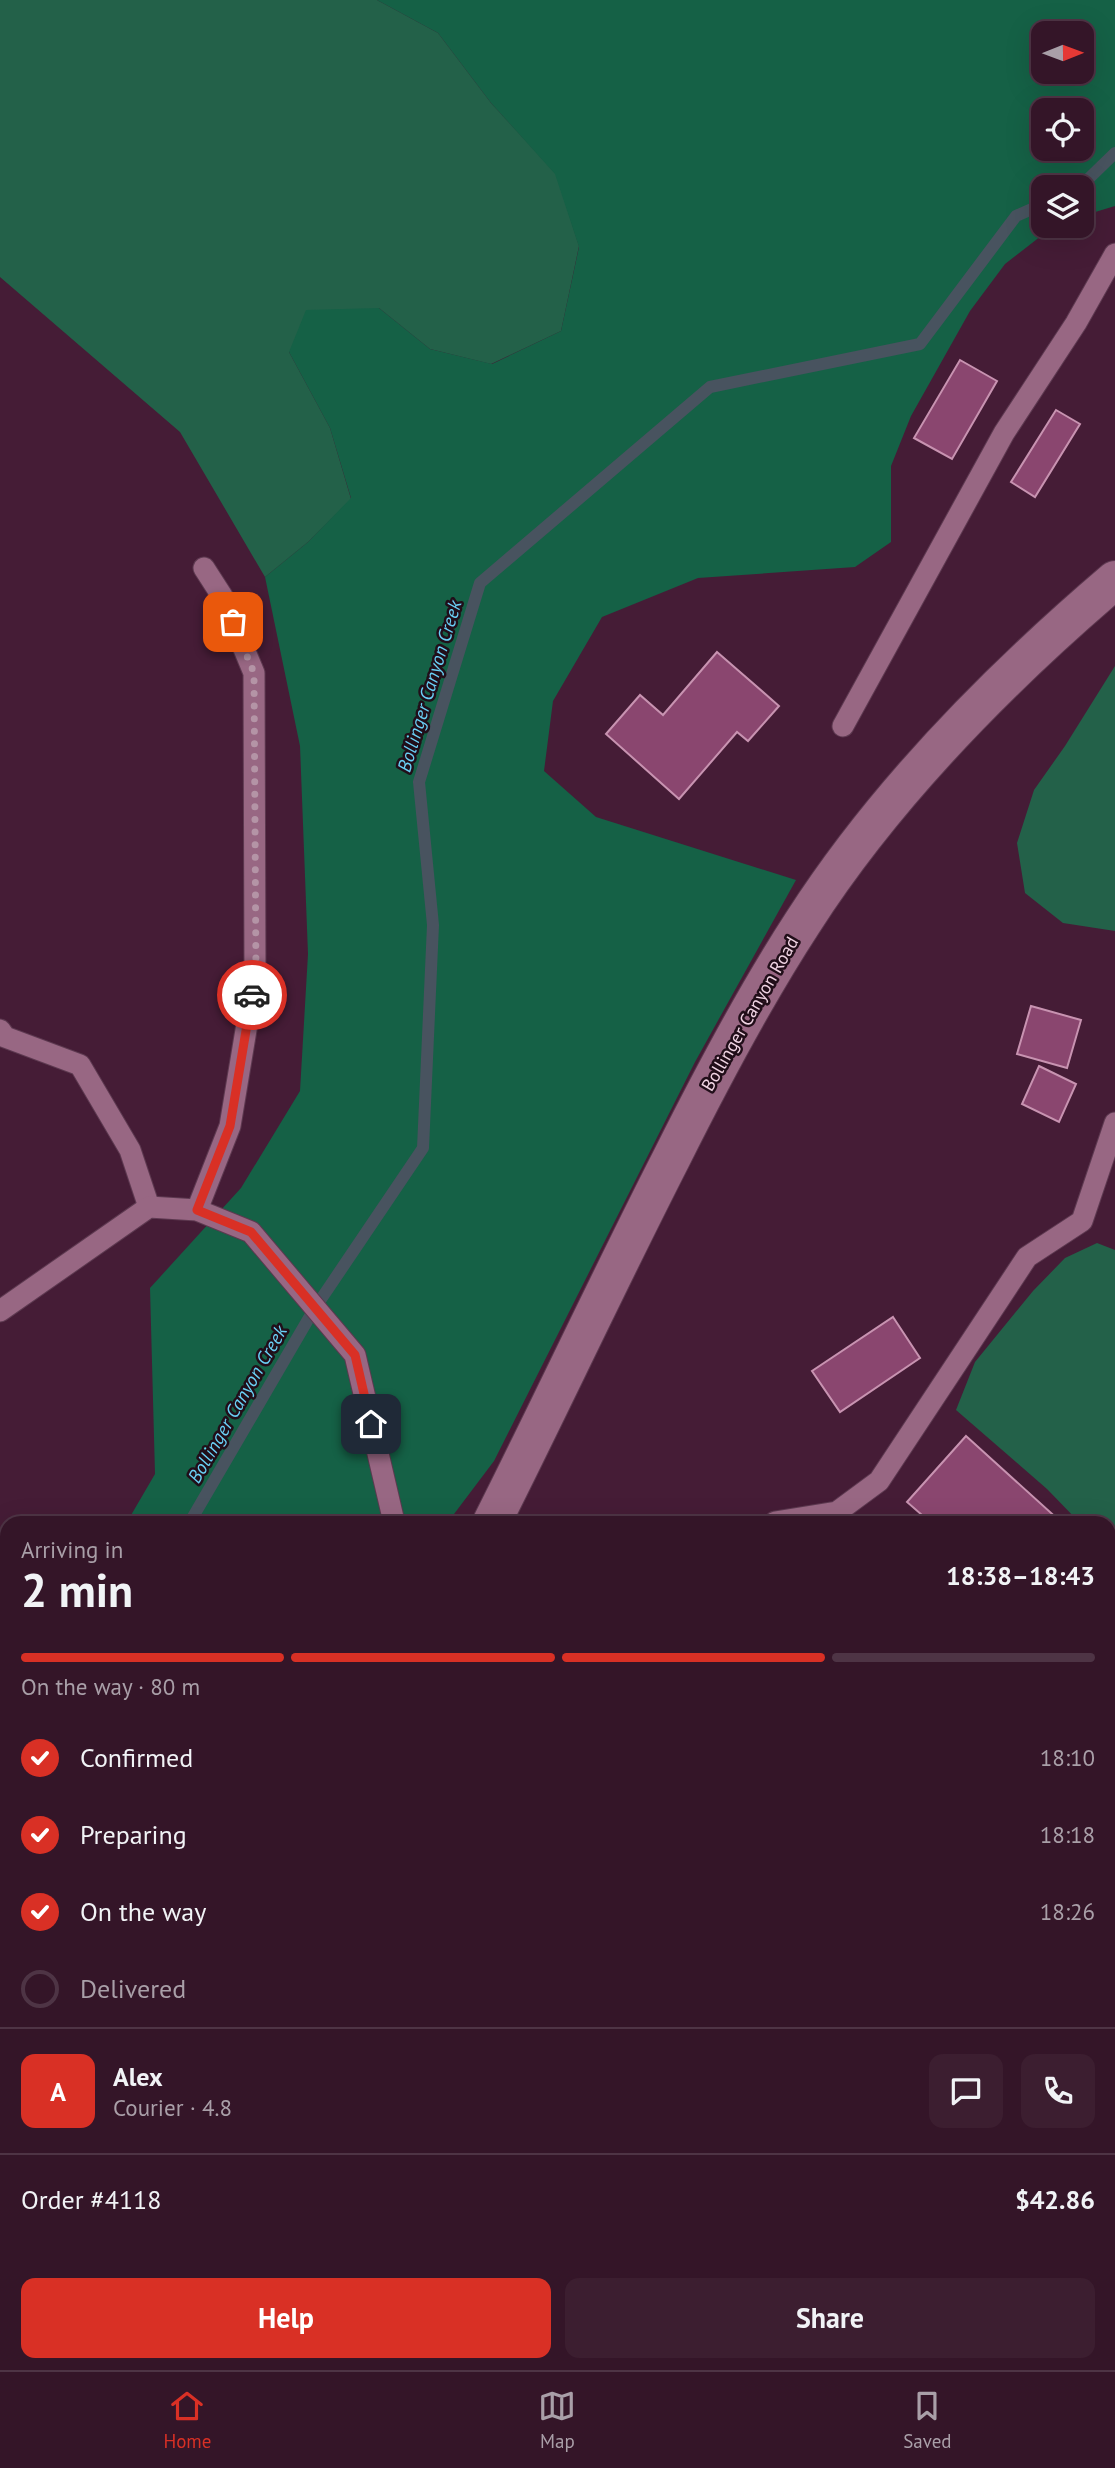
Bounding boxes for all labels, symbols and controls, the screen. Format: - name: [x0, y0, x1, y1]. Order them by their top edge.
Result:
- north arrow: [1031, 21, 1094, 84]
- map controls: [1031, 21, 1094, 238]
- button: locate: [1031, 98, 1094, 161]
- button: layers: [1031, 175, 1094, 238]
- pin: [203, 592, 263, 652]
- water label: Bollinger Canyon Creek: [391, 596, 467, 775]
- icon: bag: [214, 603, 252, 641]
- street label: Bollinger Canyon Road: [696, 932, 803, 1095]
- courier: [217, 960, 287, 1030]
- icon: car: [233, 976, 271, 1014]
- water label: Bollinger Canyon Creek: [182, 1320, 293, 1487]
- pin: [341, 1394, 401, 1454]
- icon: home: [352, 1405, 390, 1443]
- text: Arriving in: [21, 1535, 123, 1564]
- text: 18:38–18:43: [946, 1559, 1095, 1592]
- text: 2 min: [21, 1560, 133, 1620]
- text: On the way · 80 m: [21, 1672, 200, 1701]
- icon: check: [21, 1739, 59, 1777]
- text: Confirmed: [80, 1741, 193, 1774]
- text: 18:10: [1040, 1743, 1095, 1772]
- icon: check: [21, 1816, 59, 1854]
- text: Preparing: [80, 1818, 187, 1851]
- text: 18:18: [1040, 1820, 1095, 1849]
- icon: check: [21, 1893, 59, 1931]
- text: On the way: [80, 1895, 206, 1928]
- text: 18:26: [1040, 1897, 1095, 1926]
- text: Delivered: [80, 1972, 186, 2005]
- button: chat: [929, 2054, 1003, 2128]
- button: phone: [1021, 2054, 1095, 2128]
- text: Alex: [113, 2060, 163, 2093]
- text: A: [50, 2075, 66, 2108]
- text: Courier · 4.8: [113, 2093, 232, 2122]
- text: Order #4118: [21, 2183, 161, 2216]
- text: $42.86: [1015, 2183, 1095, 2216]
- button: Help: [21, 2278, 551, 2358]
- button: Share: [565, 2278, 1095, 2358]
- tab: Home: [163, 2387, 211, 2453]
- tab: Map: [538, 2387, 576, 2453]
- tab: Saved: [903, 2387, 952, 2453]

